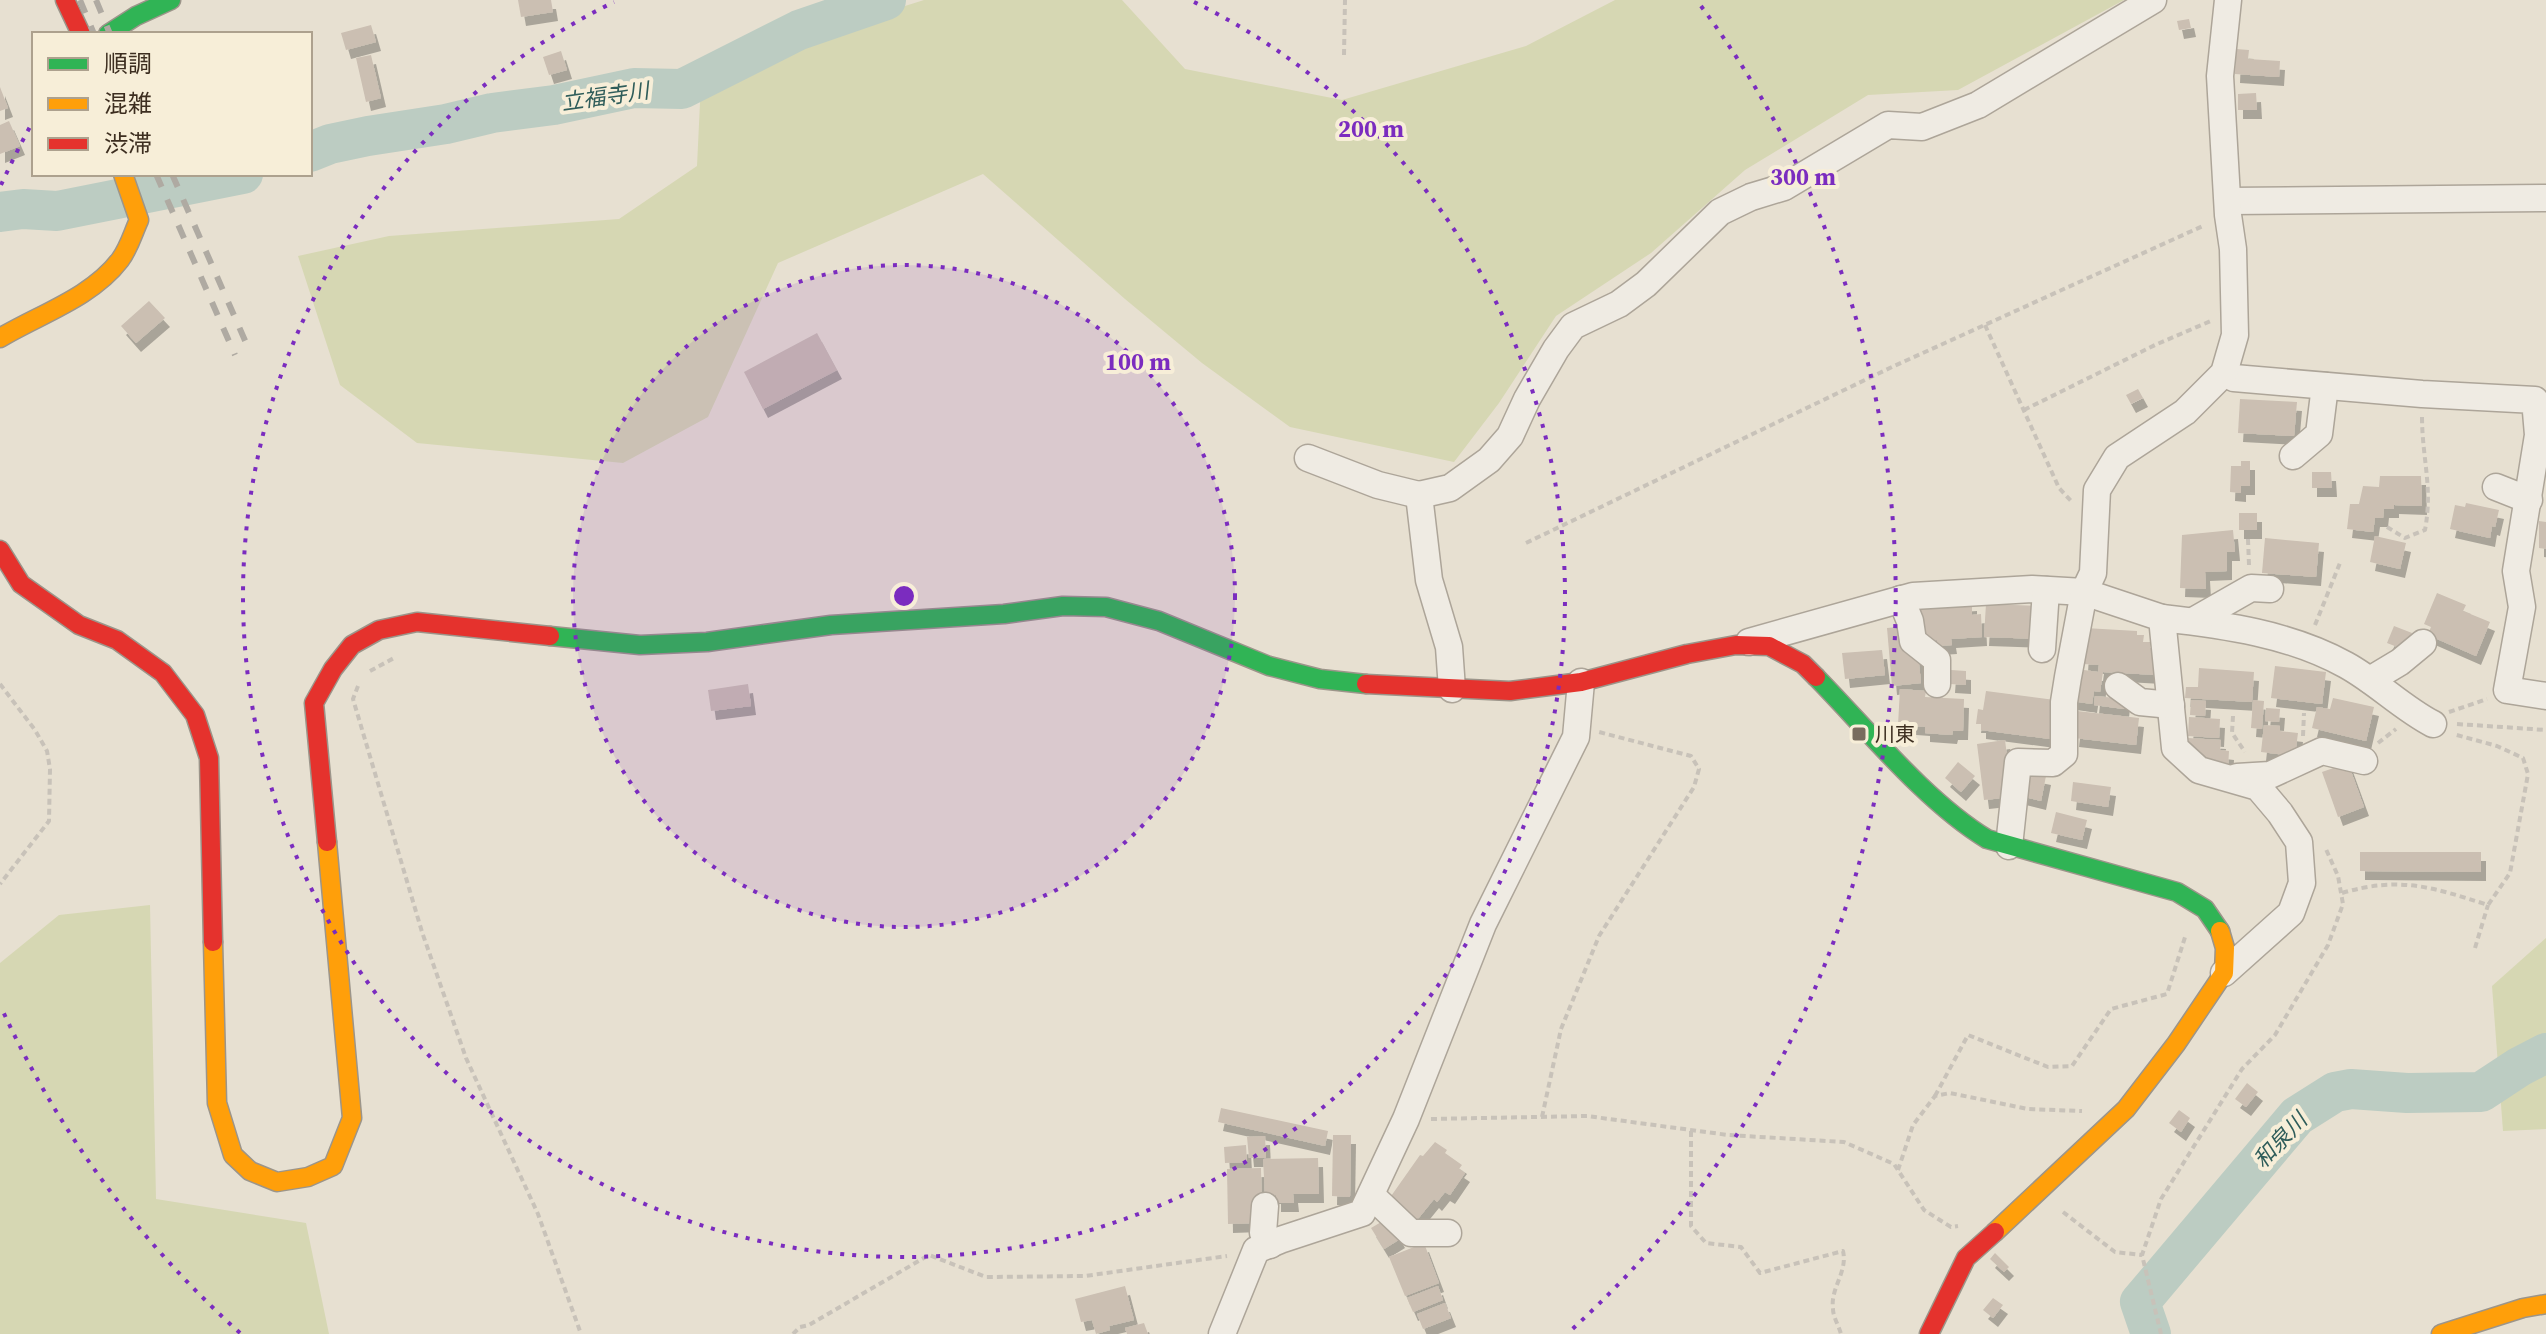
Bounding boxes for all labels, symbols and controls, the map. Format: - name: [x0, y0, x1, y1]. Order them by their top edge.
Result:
- legend: [32, 32, 312, 176]
- text: 順調: [104, 47, 152, 80]
- water label: 立福寺川: [559, 75, 653, 117]
- text: 混雑: [104, 87, 152, 120]
- text: 200 m: [1338, 112, 1404, 145]
- text: 渋滞: [104, 127, 152, 160]
- text: 300 m: [1770, 160, 1836, 193]
- text: 100 m: [1105, 345, 1171, 378]
- centre of rings: [890, 582, 918, 610]
- place label: 川東: [1875, 720, 1915, 748]
- marker: 川東: [1850, 725, 1868, 743]
- water label: 和泉川: [2247, 1104, 2315, 1174]

